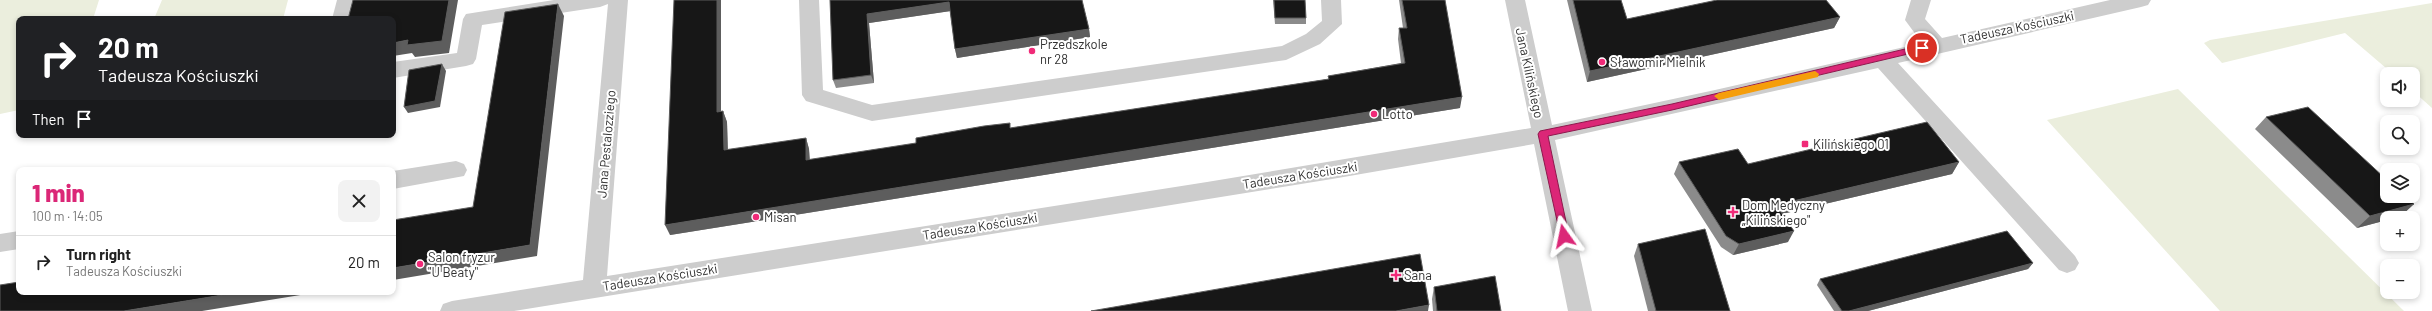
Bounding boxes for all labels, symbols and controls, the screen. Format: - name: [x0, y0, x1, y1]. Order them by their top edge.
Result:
- street label: Tadeusza Kościuszki: [1959, 7, 2075, 47]
- street label: Jana Kilińskiego: [1513, 26, 1547, 120]
- text: 20 m: [98, 30, 159, 64]
- pin: [1905, 31, 1939, 65]
- icon: right: [32, 32, 84, 84]
- place label: Przedszkole nr 28: [1040, 36, 1108, 67]
- icon: arrive: [1911, 37, 1933, 59]
- marker: Przedszkole nr 28: [1027, 46, 1037, 56]
- place label: Sławomir Mielnik: [1610, 54, 1706, 70]
- marker: Sławomir Mielnik: [1597, 57, 1607, 67]
- text: Tadeusza Kościuszki: [98, 64, 259, 86]
- map controls: [2380, 67, 2420, 299]
- button: sound: [2380, 67, 2420, 107]
- street label: Jana Pestalozziego: [593, 89, 619, 199]
- place label: Lotto: [1382, 106, 1413, 122]
- icon: arrive: [73, 108, 95, 130]
- marker: Lotto: [1369, 109, 1379, 119]
- text: Then: [32, 110, 65, 128]
- button: search: [2380, 115, 2420, 155]
- place label: Kilińskiego 01: [1813, 136, 1889, 152]
- marker: Kilińskiego 01: [1800, 139, 1810, 149]
- street label: Tadeusza Kościuszki: [1241, 158, 1359, 192]
- button: layers: [2380, 163, 2420, 203]
- text: 1 min: [32, 178, 85, 207]
- button: close: [338, 180, 380, 222]
- place label: Dom Medyczny „Kilińskiego": [1742, 197, 1825, 228]
- marker: Dom Medyczny „Kilińskiego": [1727, 206, 1739, 218]
- text: 100 m · 14:05: [32, 208, 103, 224]
- place label: Misan: [764, 209, 797, 225]
- street label: Tadeusza Kościuszki: [921, 209, 1039, 243]
- button: +: [2380, 211, 2420, 251]
- marker: Misan: [751, 212, 761, 222]
- position arrow: [1543, 215, 1585, 257]
- text: Turn right: [66, 245, 131, 263]
- place label: Salon fryzur "U Beaty": [428, 249, 495, 280]
- icon: right: [32, 251, 54, 273]
- text: 20 m: [348, 253, 380, 271]
- marker: Salon fryzur "U Beaty": [415, 259, 425, 269]
- button: −: [2380, 259, 2420, 299]
- street label: Tadeusza Kościuszki: [601, 260, 719, 294]
- text: Tadeusza Kościuszki: [66, 263, 182, 279]
- place label: Sana: [1404, 267, 1432, 283]
- marker: Sana: [1391, 270, 1401, 280]

